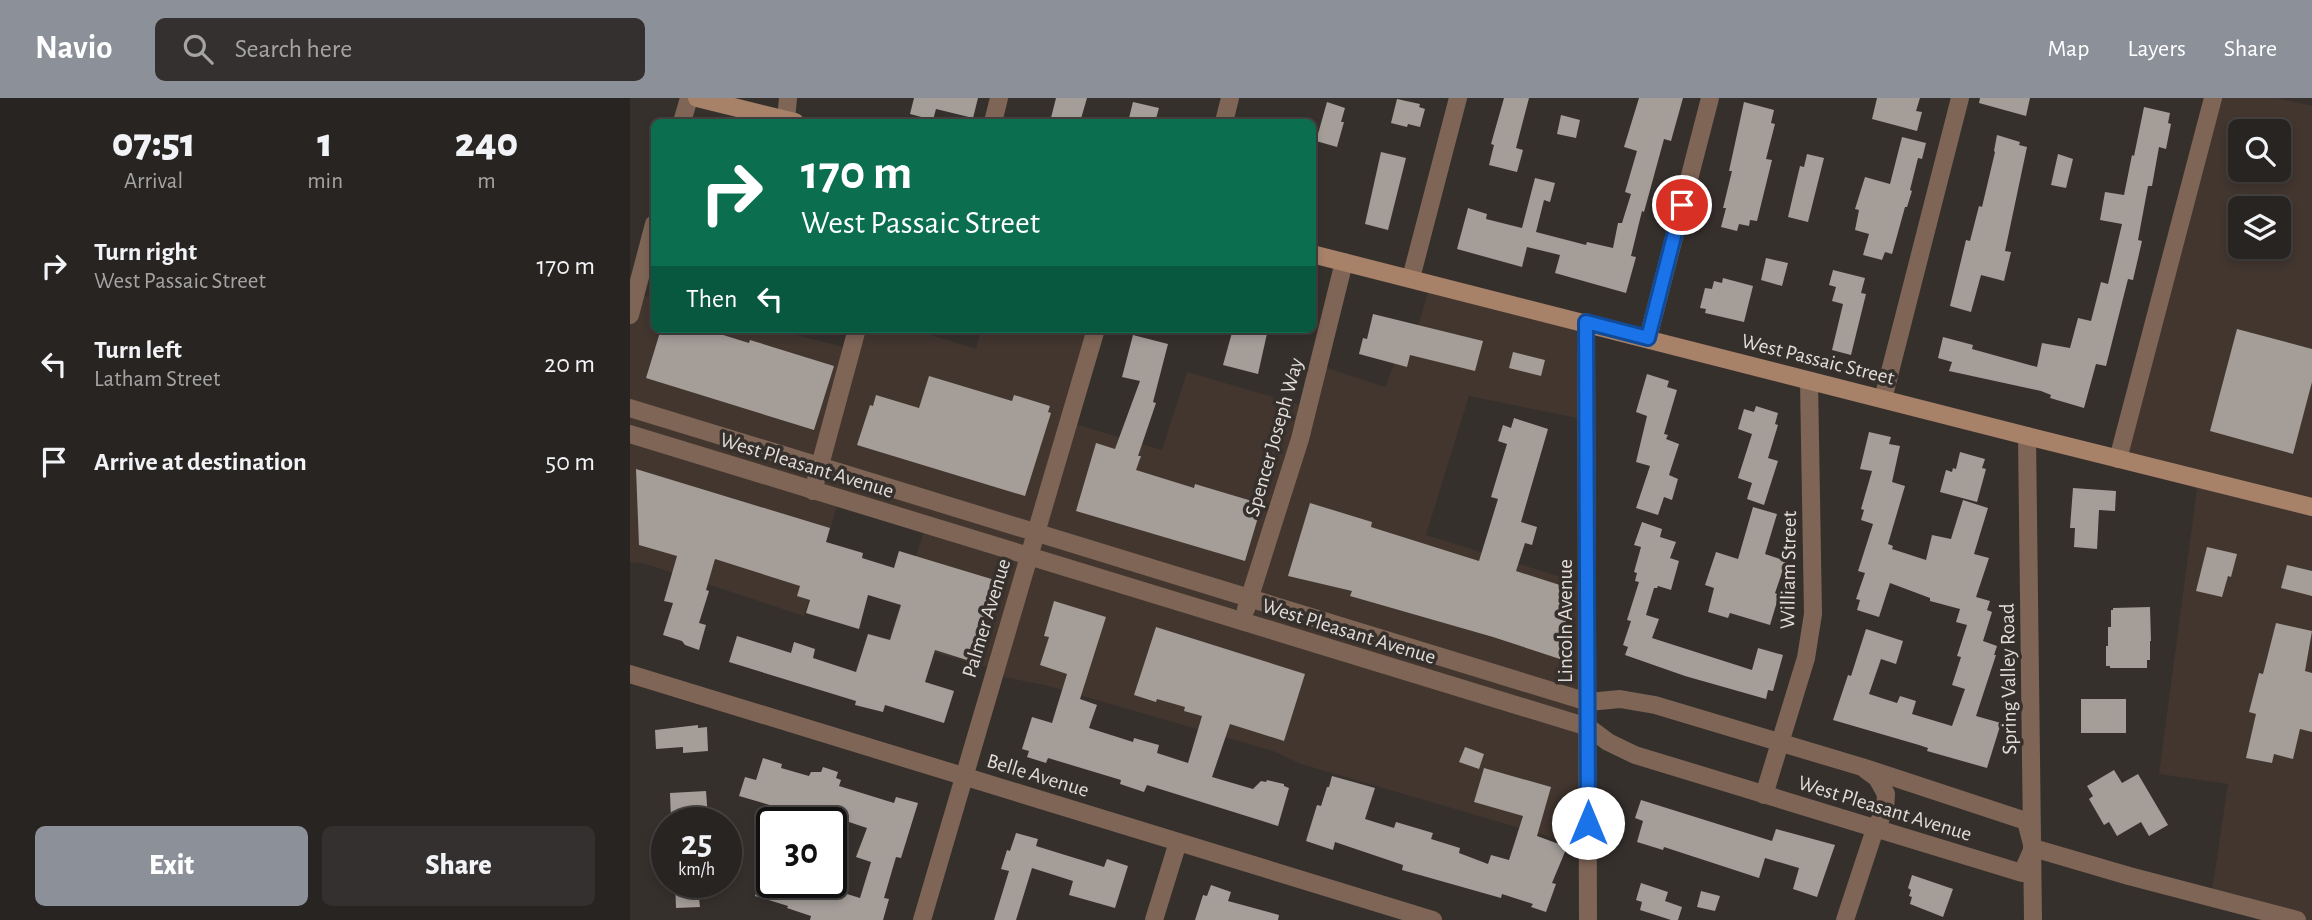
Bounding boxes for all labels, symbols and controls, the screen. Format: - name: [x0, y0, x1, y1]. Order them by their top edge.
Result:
- search box: [155, 18, 645, 81]
- icon: search: [179, 30, 217, 68]
- text: Navio: [35, 32, 113, 65]
- text: Search here: [235, 36, 352, 62]
- text: Map: [2047, 37, 2089, 61]
- text: Layers: [2127, 37, 2186, 61]
- text: Share: [2224, 37, 2277, 61]
- map controls: [2228, 119, 2291, 259]
- button: search: [2228, 119, 2291, 182]
- text: 07:51: [112, 122, 195, 164]
- text: 1: [317, 122, 333, 164]
- text: 240: [455, 122, 518, 164]
- icon: right: [686, 147, 777, 238]
- text: 170 m: [801, 149, 912, 198]
- text: Arrival: [124, 170, 183, 193]
- text: min: [307, 170, 343, 193]
- text: m: [477, 170, 496, 193]
- pin: [1652, 175, 1712, 235]
- icon: arrive: [1663, 186, 1701, 224]
- button: layers: [2228, 196, 2291, 259]
- text: West Passaic Street: [801, 207, 1040, 239]
- text: Turn right: [94, 239, 197, 265]
- icon: right: [35, 247, 73, 285]
- text: 170 m: [536, 253, 595, 279]
- text: West Passaic Street: [94, 270, 266, 293]
- icon: left: [751, 280, 789, 318]
- text: Then: [686, 286, 737, 312]
- street label: West Passaic Street: [1739, 330, 1897, 389]
- text: Turn left: [94, 337, 182, 363]
- icon: left: [35, 345, 73, 383]
- text: 20 m: [544, 351, 595, 377]
- street label: Spencer Joseph Way: [1242, 355, 1307, 519]
- text: Latham Street: [94, 368, 220, 391]
- street label: West Pleasant Avenue: [718, 429, 896, 502]
- icon: arrive: [35, 443, 73, 481]
- text: Arrive at destination: [94, 449, 307, 475]
- text: 50 m: [545, 449, 595, 475]
- street label: William Street: [1777, 510, 1800, 629]
- street label: Palmer Avenue: [958, 556, 1015, 680]
- street label: Lincoln Avenue: [1555, 559, 1576, 683]
- street label: West Pleasant Avenue: [1260, 595, 1438, 668]
- street label: Spring Valley Road: [1997, 603, 2020, 755]
- street label: Belle Avenue: [984, 750, 1091, 801]
- street label: West Pleasant Avenue: [1796, 772, 1974, 845]
- position arrow: [1551, 786, 1625, 860]
- speed limit sign: 30: [756, 807, 847, 898]
- button: Exit: [35, 826, 308, 906]
- button: Share: [322, 826, 595, 906]
- text: 25: [681, 826, 712, 861]
- text: km/h: [678, 861, 715, 879]

